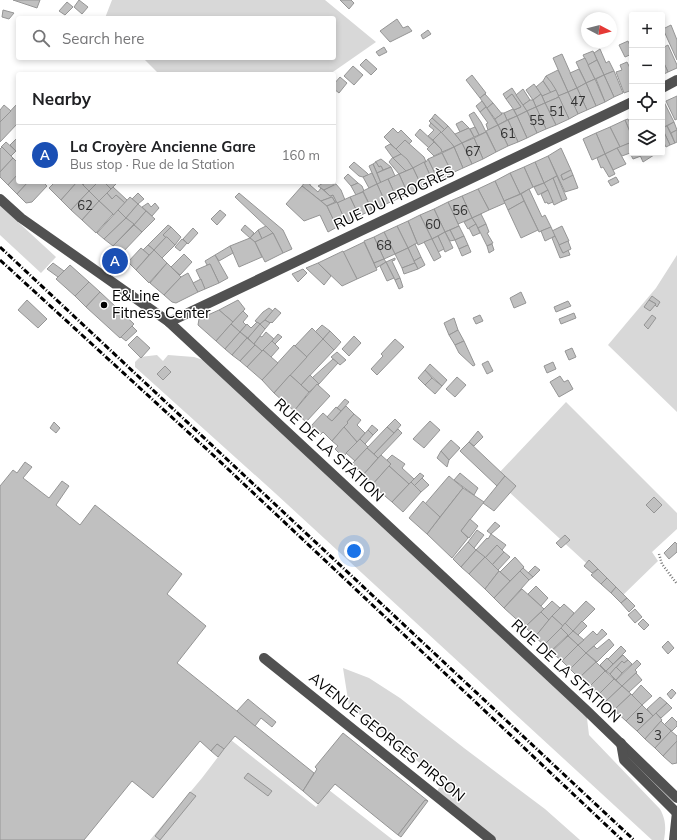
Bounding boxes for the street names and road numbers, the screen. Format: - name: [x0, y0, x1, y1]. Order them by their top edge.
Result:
- street label: RUE DU PROGRÈS: [330, 161, 457, 234]
- street label: RUE DE LA STATION: [270, 394, 388, 506]
- street label: RUE DE LA STATION: [507, 615, 625, 727]
- street label: AVENUE GEORGES PIRSON: [306, 668, 469, 805]

